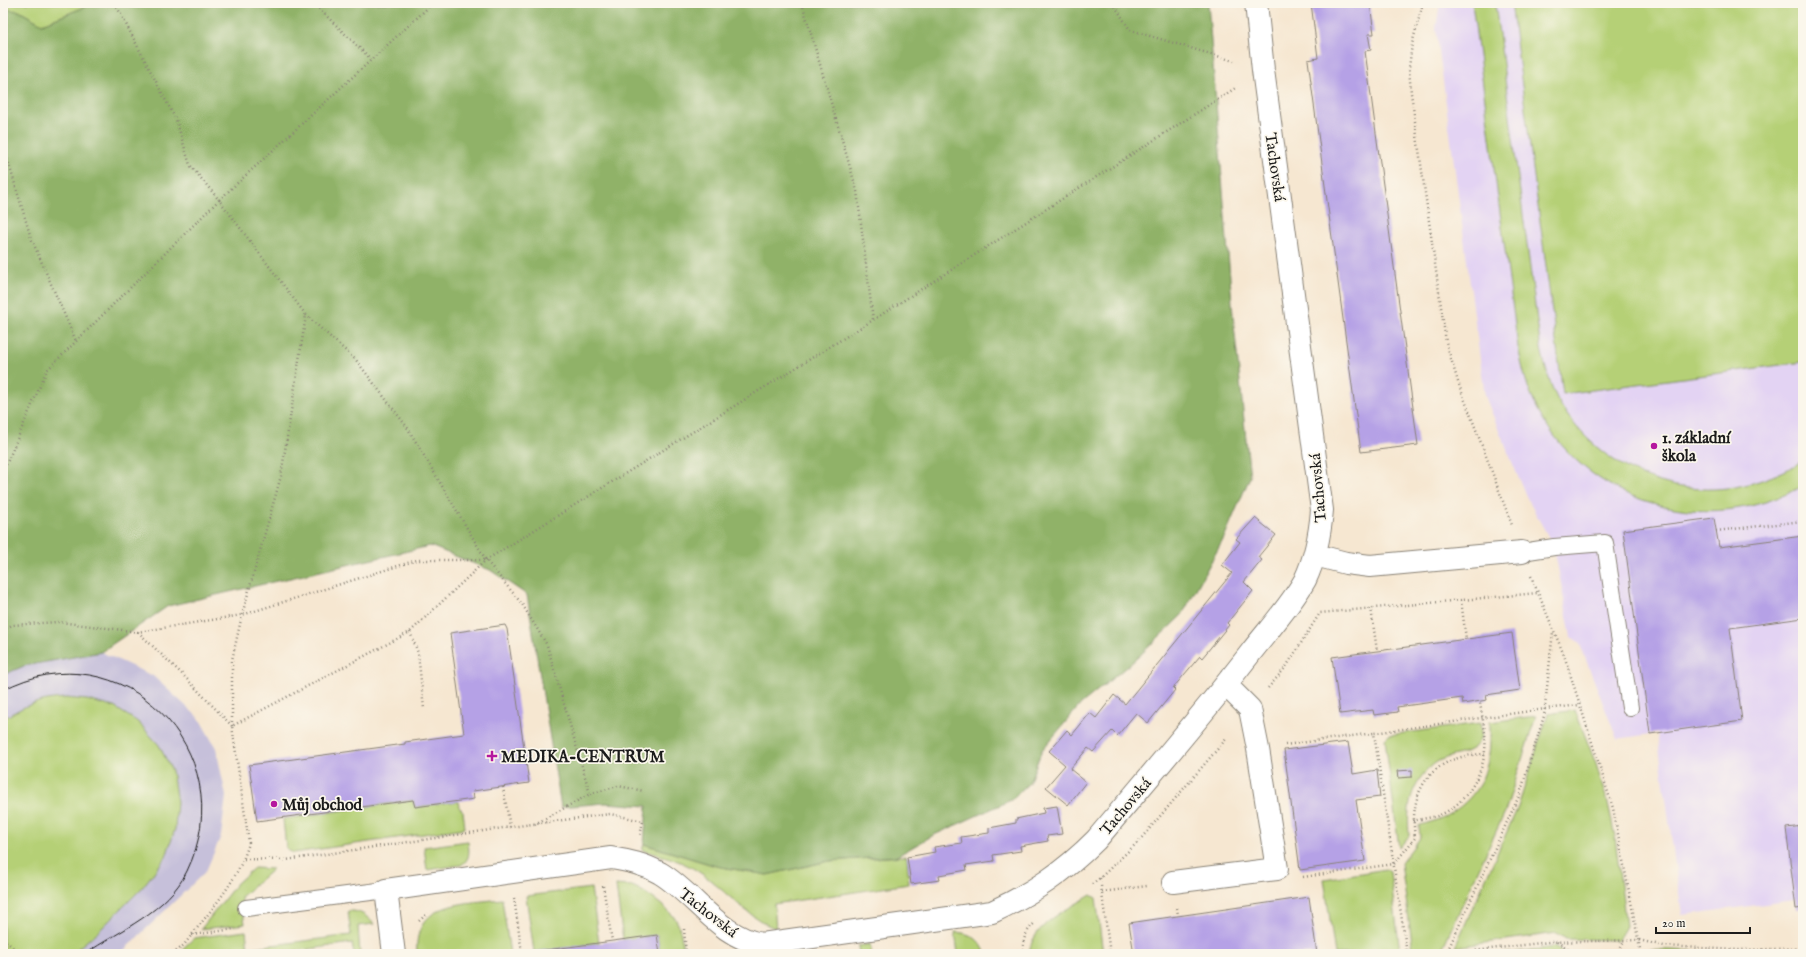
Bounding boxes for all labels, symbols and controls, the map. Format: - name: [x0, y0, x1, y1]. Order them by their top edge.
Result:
- street label: Tachovská: [1259, 132, 1289, 203]
- place label: 1. základní škola: [1662, 429, 1732, 467]
- marker: 1. základní škola: [1649, 441, 1659, 451]
- street label: Tachovská: [1306, 452, 1332, 523]
- place label: MEDIKA-CENTRUM: [501, 748, 665, 768]
- marker: MEDIKA-CENTRUM: [486, 750, 498, 762]
- street label: Tachovská: [1097, 774, 1157, 840]
- place label: Můj obchod: [282, 796, 363, 816]
- marker: Můj obchod: [269, 799, 279, 809]
- street label: Tachovská: [674, 884, 741, 943]
- scale bar: [1656, 909, 1750, 935]
- text: 20 m: [1662, 916, 1685, 931]

